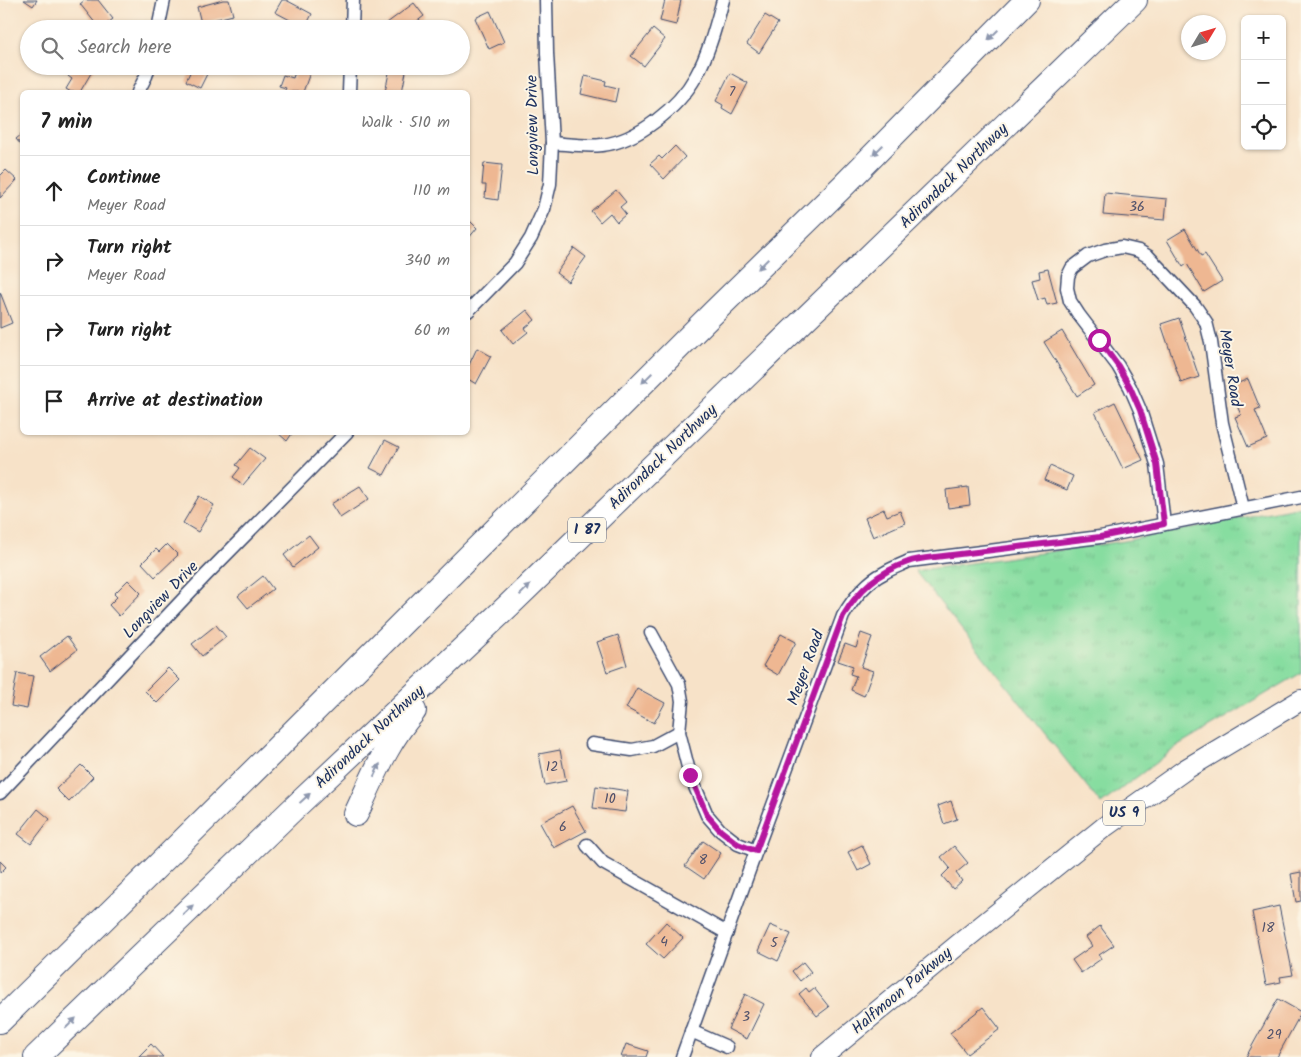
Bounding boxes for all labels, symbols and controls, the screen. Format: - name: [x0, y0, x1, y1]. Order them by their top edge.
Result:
- north arrow: [1181, 15, 1226, 60]
- map controls: [1241, 15, 1286, 150]
- button: +: [1241, 15, 1286, 60]
- search box: [20, 20, 470, 75]
- one-way arrow: [987, 28, 999, 40]
- text: Search here: [78, 33, 172, 63]
- icon: search: [38, 34, 66, 62]
- button: −: [1241, 60, 1286, 105]
- street label: Longview Drive: [520, 75, 546, 175]
- house number: 7: [729, 81, 736, 103]
- button: locate: [1241, 105, 1286, 150]
- text: 7 min: [40, 106, 92, 139]
- text: Walk · 510 m: [361, 110, 450, 135]
- street label: Adirondack Northway: [894, 117, 1014, 235]
- one-way arrow: [872, 144, 884, 156]
- text: Continue: [87, 163, 160, 193]
- icon: ahead: [40, 177, 68, 205]
- text: 110 m: [413, 178, 450, 203]
- text: Meyer Road: [87, 193, 165, 218]
- house number: 36: [1129, 196, 1145, 218]
- text: Turn right: [87, 233, 172, 263]
- icon: right: [40, 247, 68, 275]
- text: 340 m: [405, 248, 450, 273]
- one-way arrow: [757, 258, 769, 270]
- text: Meyer Road: [87, 263, 165, 288]
- text: Turn right: [87, 316, 172, 346]
- icon: right: [40, 317, 68, 345]
- text: 60 m: [414, 318, 450, 343]
- street label: Meyer Road: [1212, 327, 1249, 410]
- route start: [1088, 329, 1111, 352]
- one-way arrow: [641, 372, 653, 384]
- text: Arrive at destination: [87, 386, 263, 416]
- icon: arrive: [40, 387, 68, 415]
- street label: Adirondack Northway: [603, 398, 723, 516]
- road number: I 87: [568, 518, 606, 542]
- street label: Longview Drive: [117, 555, 205, 645]
- one-way arrow: [519, 584, 531, 596]
- street label: Meyer Road: [781, 626, 831, 709]
- street label: Adirondack Northway: [309, 679, 431, 795]
- house number: 12: [546, 756, 558, 778]
- one-way arrow: [373, 763, 381, 777]
- route end: [679, 764, 702, 787]
- house number: 10: [604, 788, 616, 810]
- one-way arrow: [299, 792, 311, 804]
- road number: US 9: [1103, 800, 1145, 826]
- house number: 6: [559, 816, 567, 838]
- house number: 8: [699, 849, 708, 871]
- one-way arrow: [181, 905, 193, 917]
- house number: 18: [1262, 917, 1275, 939]
- house number: 4: [660, 931, 668, 953]
- house number: 5: [770, 932, 779, 954]
- street label: Halfmoon Parkway: [846, 941, 958, 1041]
- house number: 3: [742, 1006, 750, 1028]
- one-way arrow: [64, 1017, 76, 1029]
- house number: 29: [1267, 1024, 1282, 1046]

